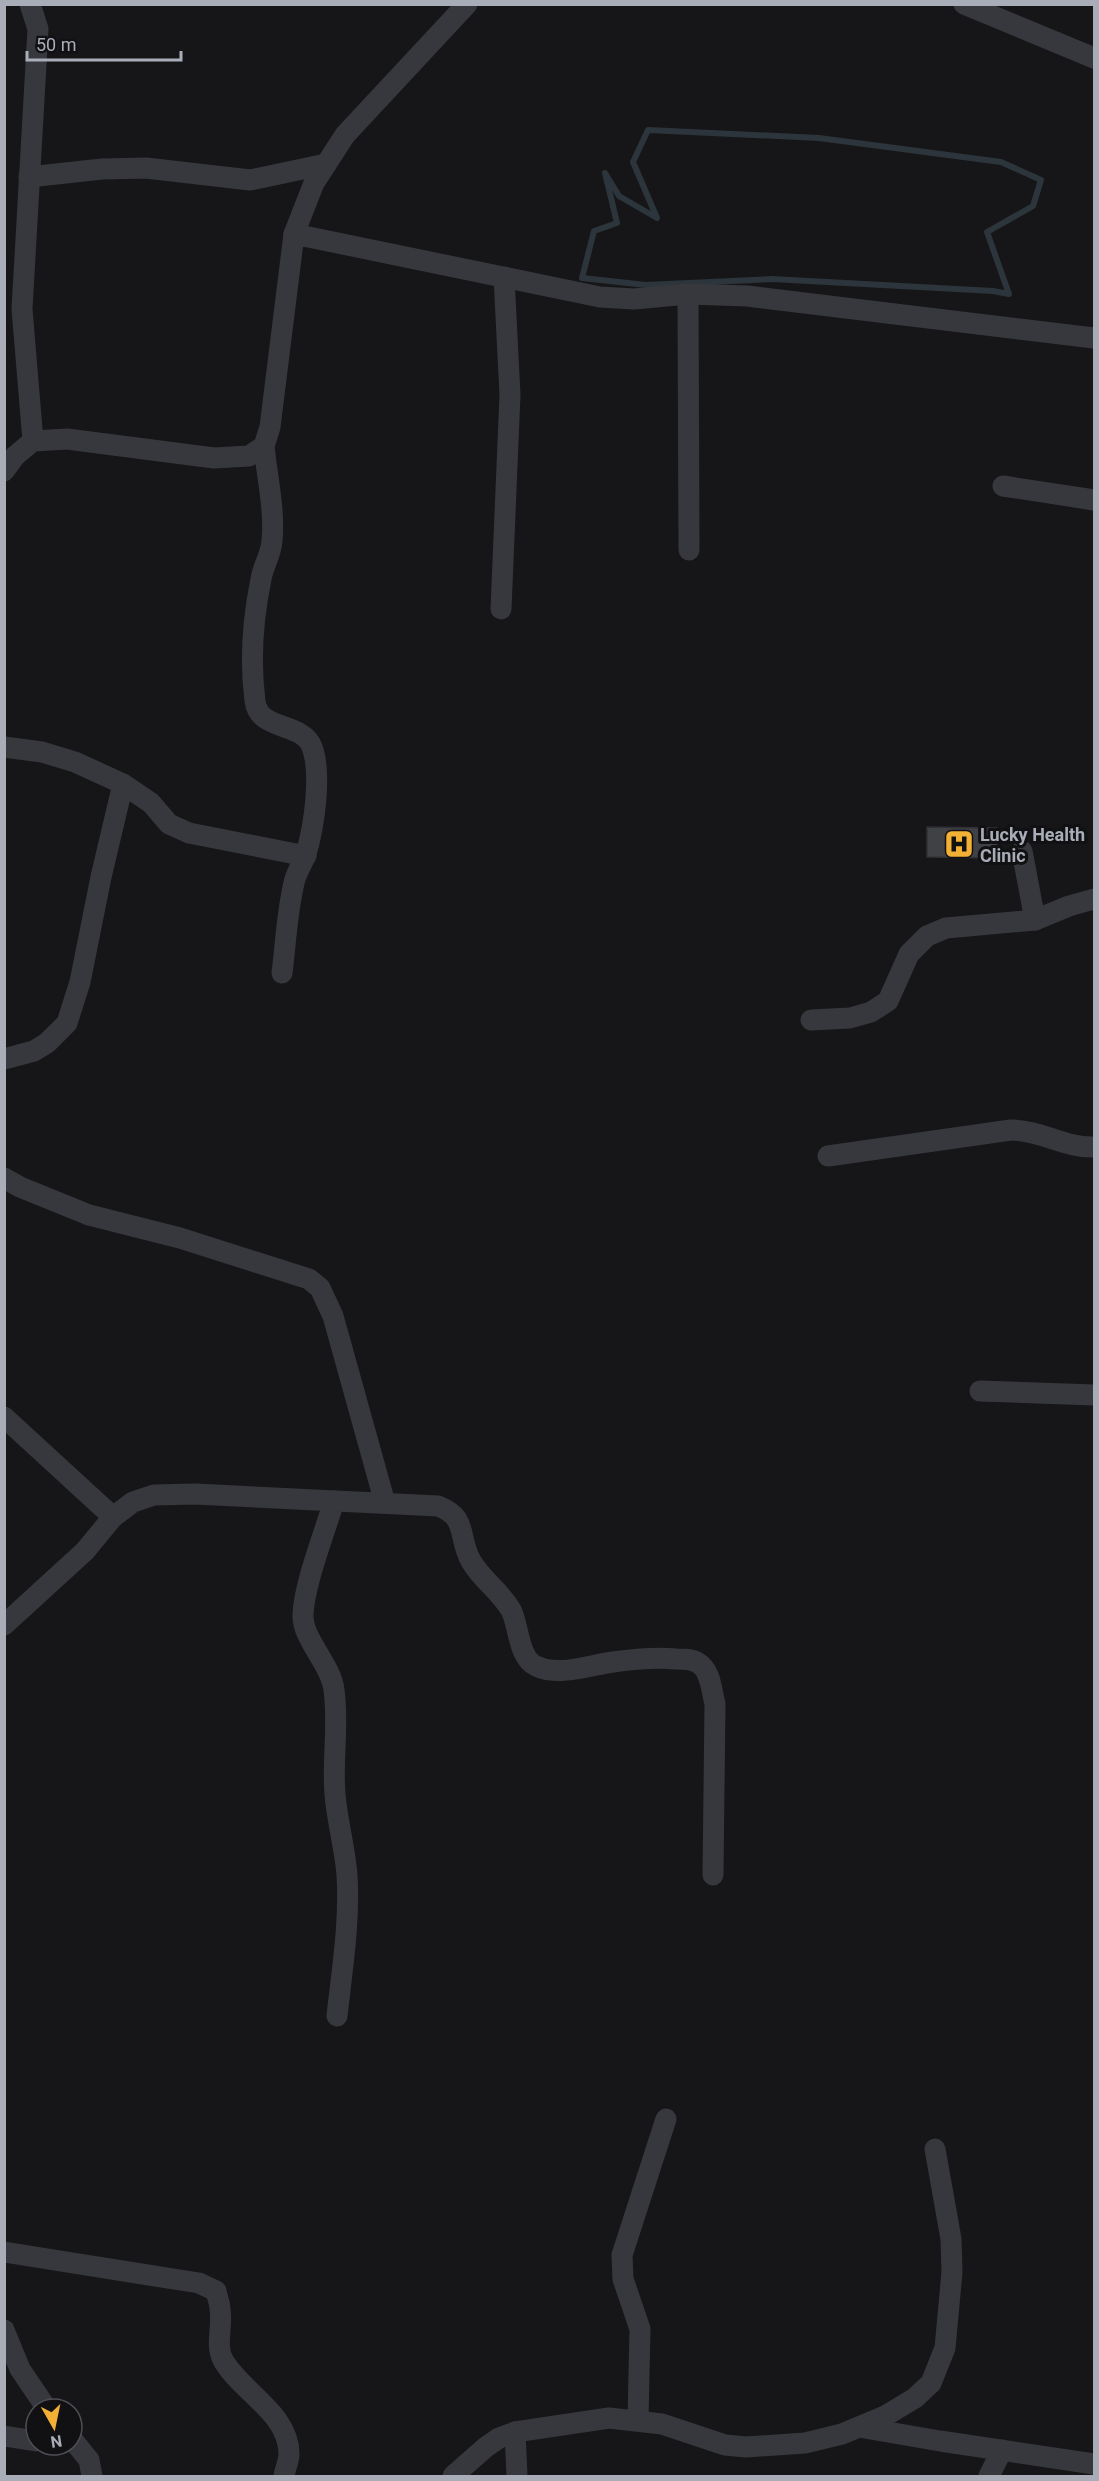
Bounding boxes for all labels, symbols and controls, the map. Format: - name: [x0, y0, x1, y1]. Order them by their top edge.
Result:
- scale bar: [27, 24, 182, 62]
- text: 50 m: [36, 34, 76, 55]
- place label: Lucky Health Clinic: [980, 824, 1085, 866]
- hospital icon: Lucky Health Clinic: [943, 828, 975, 860]
- north arrow: [24, 2397, 84, 2457]
- text: N: [49, 2431, 63, 2452]

